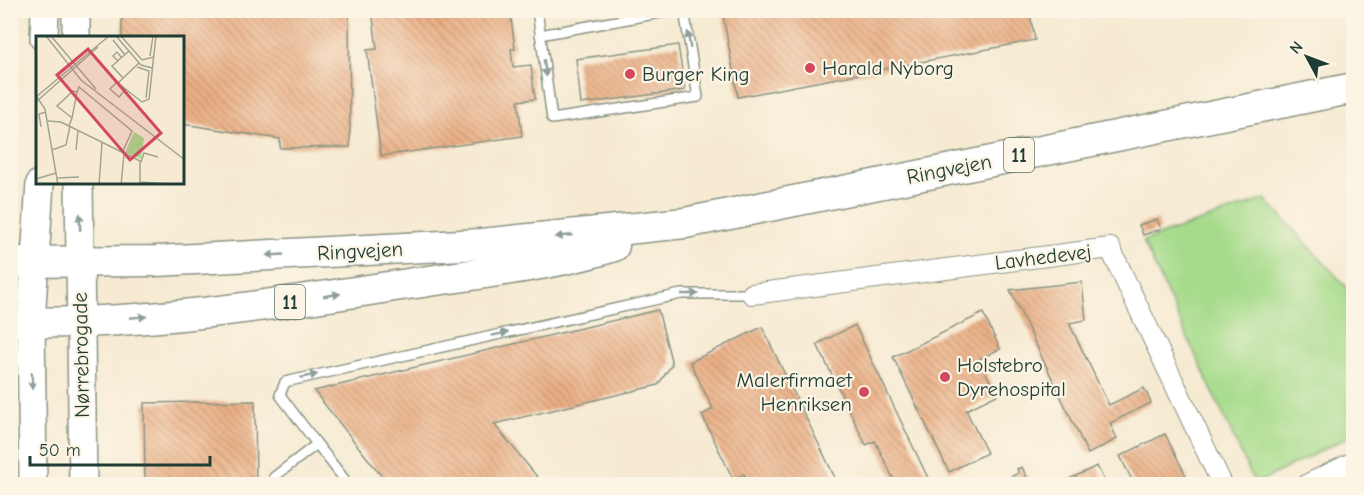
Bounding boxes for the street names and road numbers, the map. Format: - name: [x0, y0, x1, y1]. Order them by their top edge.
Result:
- road number: 11: [1004, 138, 1034, 172]
- street label: Ringvejen: [905, 149, 993, 189]
- street label: Ringvejen: [316, 237, 404, 265]
- street label: Lavhedevej: [993, 239, 1093, 275]
- road number: 11: [275, 285, 305, 319]
- street label: Nørrebrogade: [68, 292, 94, 418]

